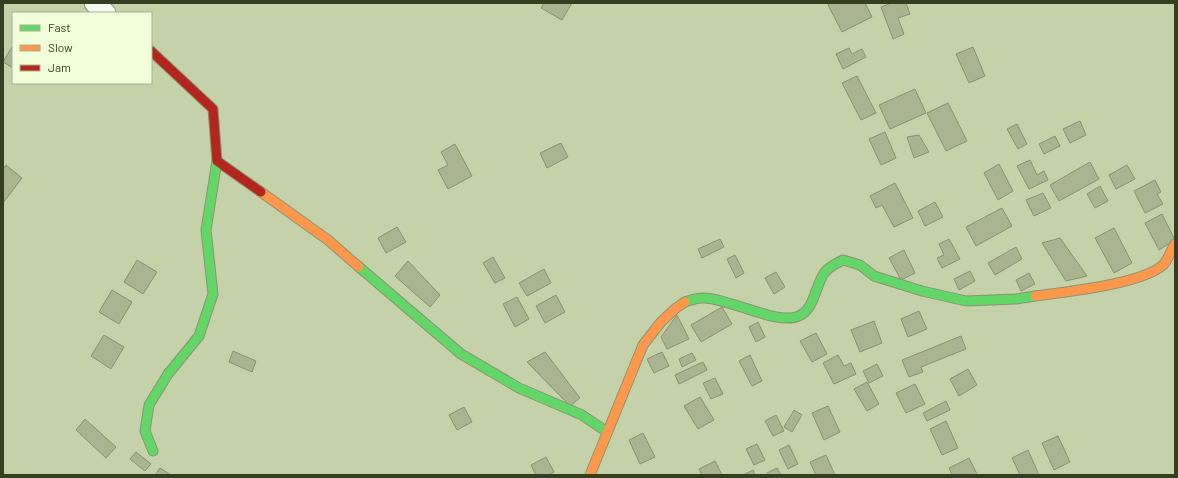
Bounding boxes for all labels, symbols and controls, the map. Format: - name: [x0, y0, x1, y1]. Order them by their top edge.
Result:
- legend: [12, 12, 152, 84]
- text: Fast: [48, 20, 71, 34]
- text: Slow: [48, 40, 73, 54]
- text: Jam: [48, 60, 71, 74]

